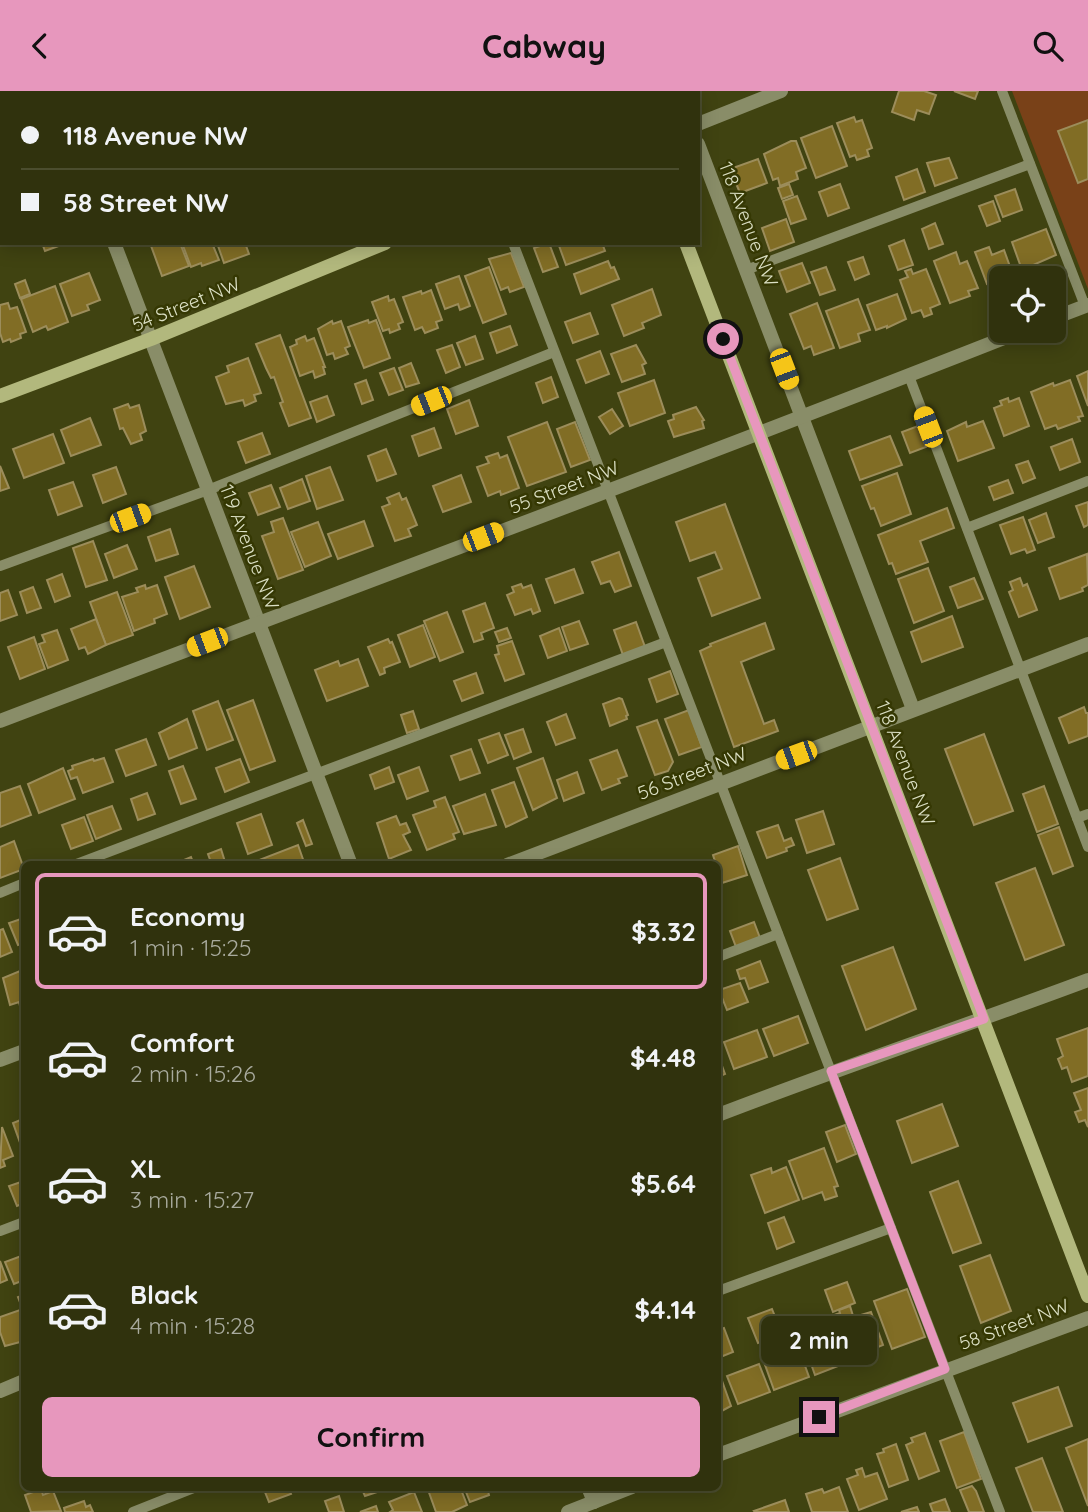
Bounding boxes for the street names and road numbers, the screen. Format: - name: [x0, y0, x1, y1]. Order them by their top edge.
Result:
- street label: 118 Avenue NW: [714, 158, 784, 290]
- street label: 54 Street NW: [128, 271, 244, 337]
- street label: 55 Street NW: [506, 455, 622, 519]
- street label: 119 Avenue NW: [215, 481, 285, 613]
- street label: 118 Avenue NW: [871, 697, 941, 829]
- street label: 56 Street NW: [634, 741, 750, 805]
- street label: 58 Street NW: [956, 1293, 1072, 1355]

